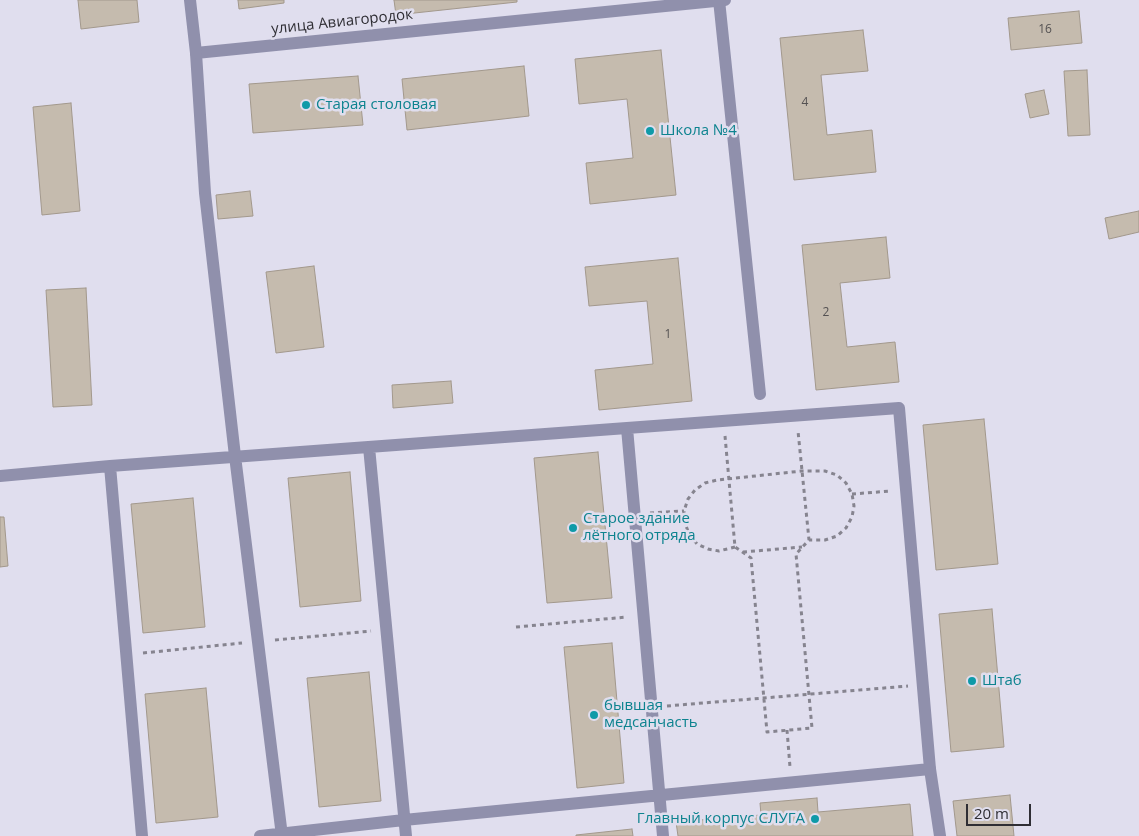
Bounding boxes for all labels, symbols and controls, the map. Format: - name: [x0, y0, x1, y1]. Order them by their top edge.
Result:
- street label: улица Авиагородок: [270, 6, 414, 38]
- house number: 16: [1038, 23, 1052, 37]
- place label: Старая столовая: [316, 96, 437, 114]
- house number: 4: [802, 96, 808, 110]
- marker: Старая столовая: [300, 99, 312, 111]
- place label: Школа №4: [660, 122, 737, 140]
- marker: Школа №4: [644, 125, 656, 137]
- house number: 2: [823, 306, 829, 320]
- house number: 1: [665, 328, 671, 342]
- place label: Старое здание лётного отряда: [583, 510, 695, 545]
- marker: Старое здание лётного отряда: [567, 522, 579, 534]
- place label: Штаб: [982, 672, 1022, 690]
- marker: Штаб: [966, 675, 978, 687]
- place label: бывшая медсанчасть: [604, 697, 698, 732]
- marker: бывшая медсанчасть: [588, 709, 600, 721]
- scale bar: [969, 794, 1034, 826]
- text: 20 m: [974, 803, 1009, 823]
- place label: Главный корпус СЛУГА: [637, 810, 805, 828]
- marker: Главный корпус СЛУГА: [809, 813, 821, 825]

